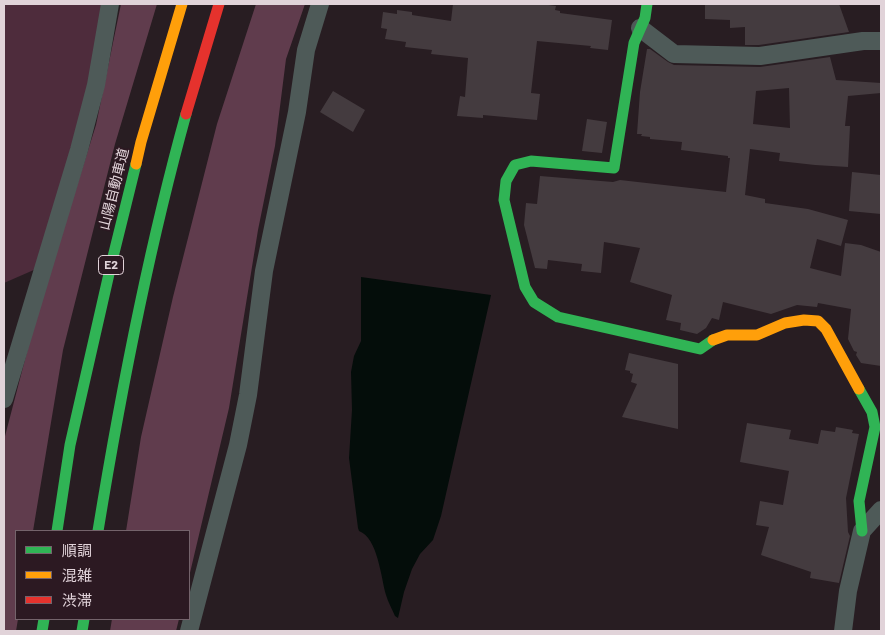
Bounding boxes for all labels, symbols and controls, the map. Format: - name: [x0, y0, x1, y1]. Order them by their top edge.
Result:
- street label: 山陽自動車道: [96, 146, 132, 232]
- road number: E2: [98, 256, 124, 274]
- legend: [15, 530, 190, 620]
- text: 順調: [62, 541, 92, 559]
- text: 混雑: [62, 566, 92, 584]
- text: 渋滞: [62, 591, 92, 609]

